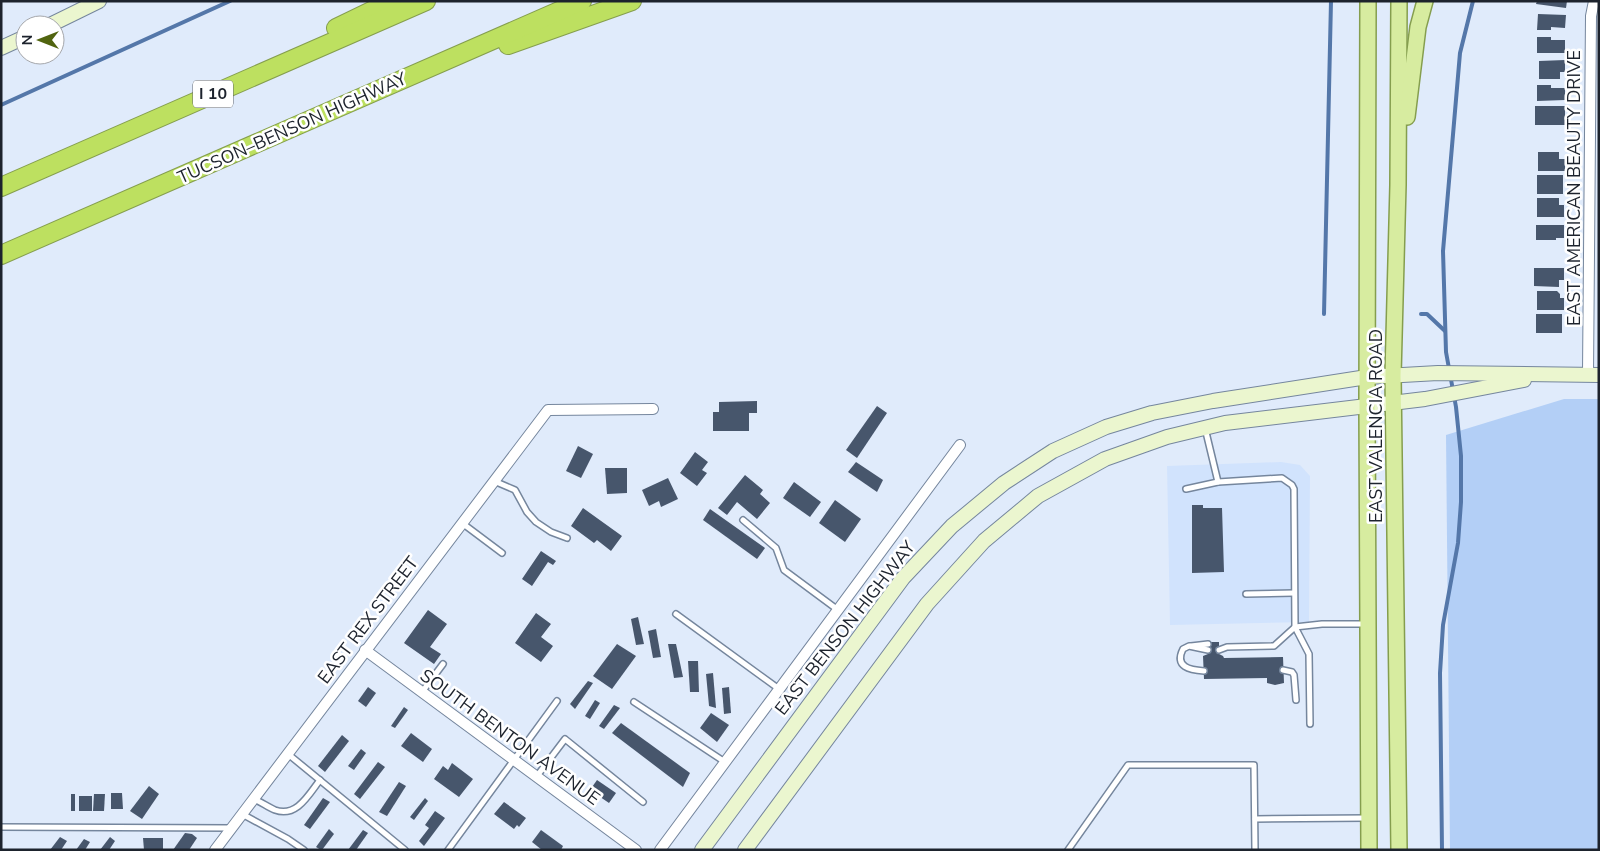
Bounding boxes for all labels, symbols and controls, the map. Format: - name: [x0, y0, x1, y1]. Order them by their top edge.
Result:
- north arrow: [15, 15, 65, 65]
- text: N: [18, 35, 37, 45]
- street label: EAST AMERICAN BEAUTY DRIVE: [1562, 50, 1586, 326]
- street label: TUCSON–BENSON HIGHWAY: [174, 66, 411, 189]
- road number: I 10: [193, 80, 233, 108]
- street label: EAST VALENCIA ROAD: [1364, 329, 1388, 523]
- street label: EAST BENSON HIGHWAY: [769, 536, 921, 720]
- street label: EAST REX STREET: [312, 551, 424, 689]
- street label: SOUTH BENTON AVENUE: [415, 664, 605, 810]

